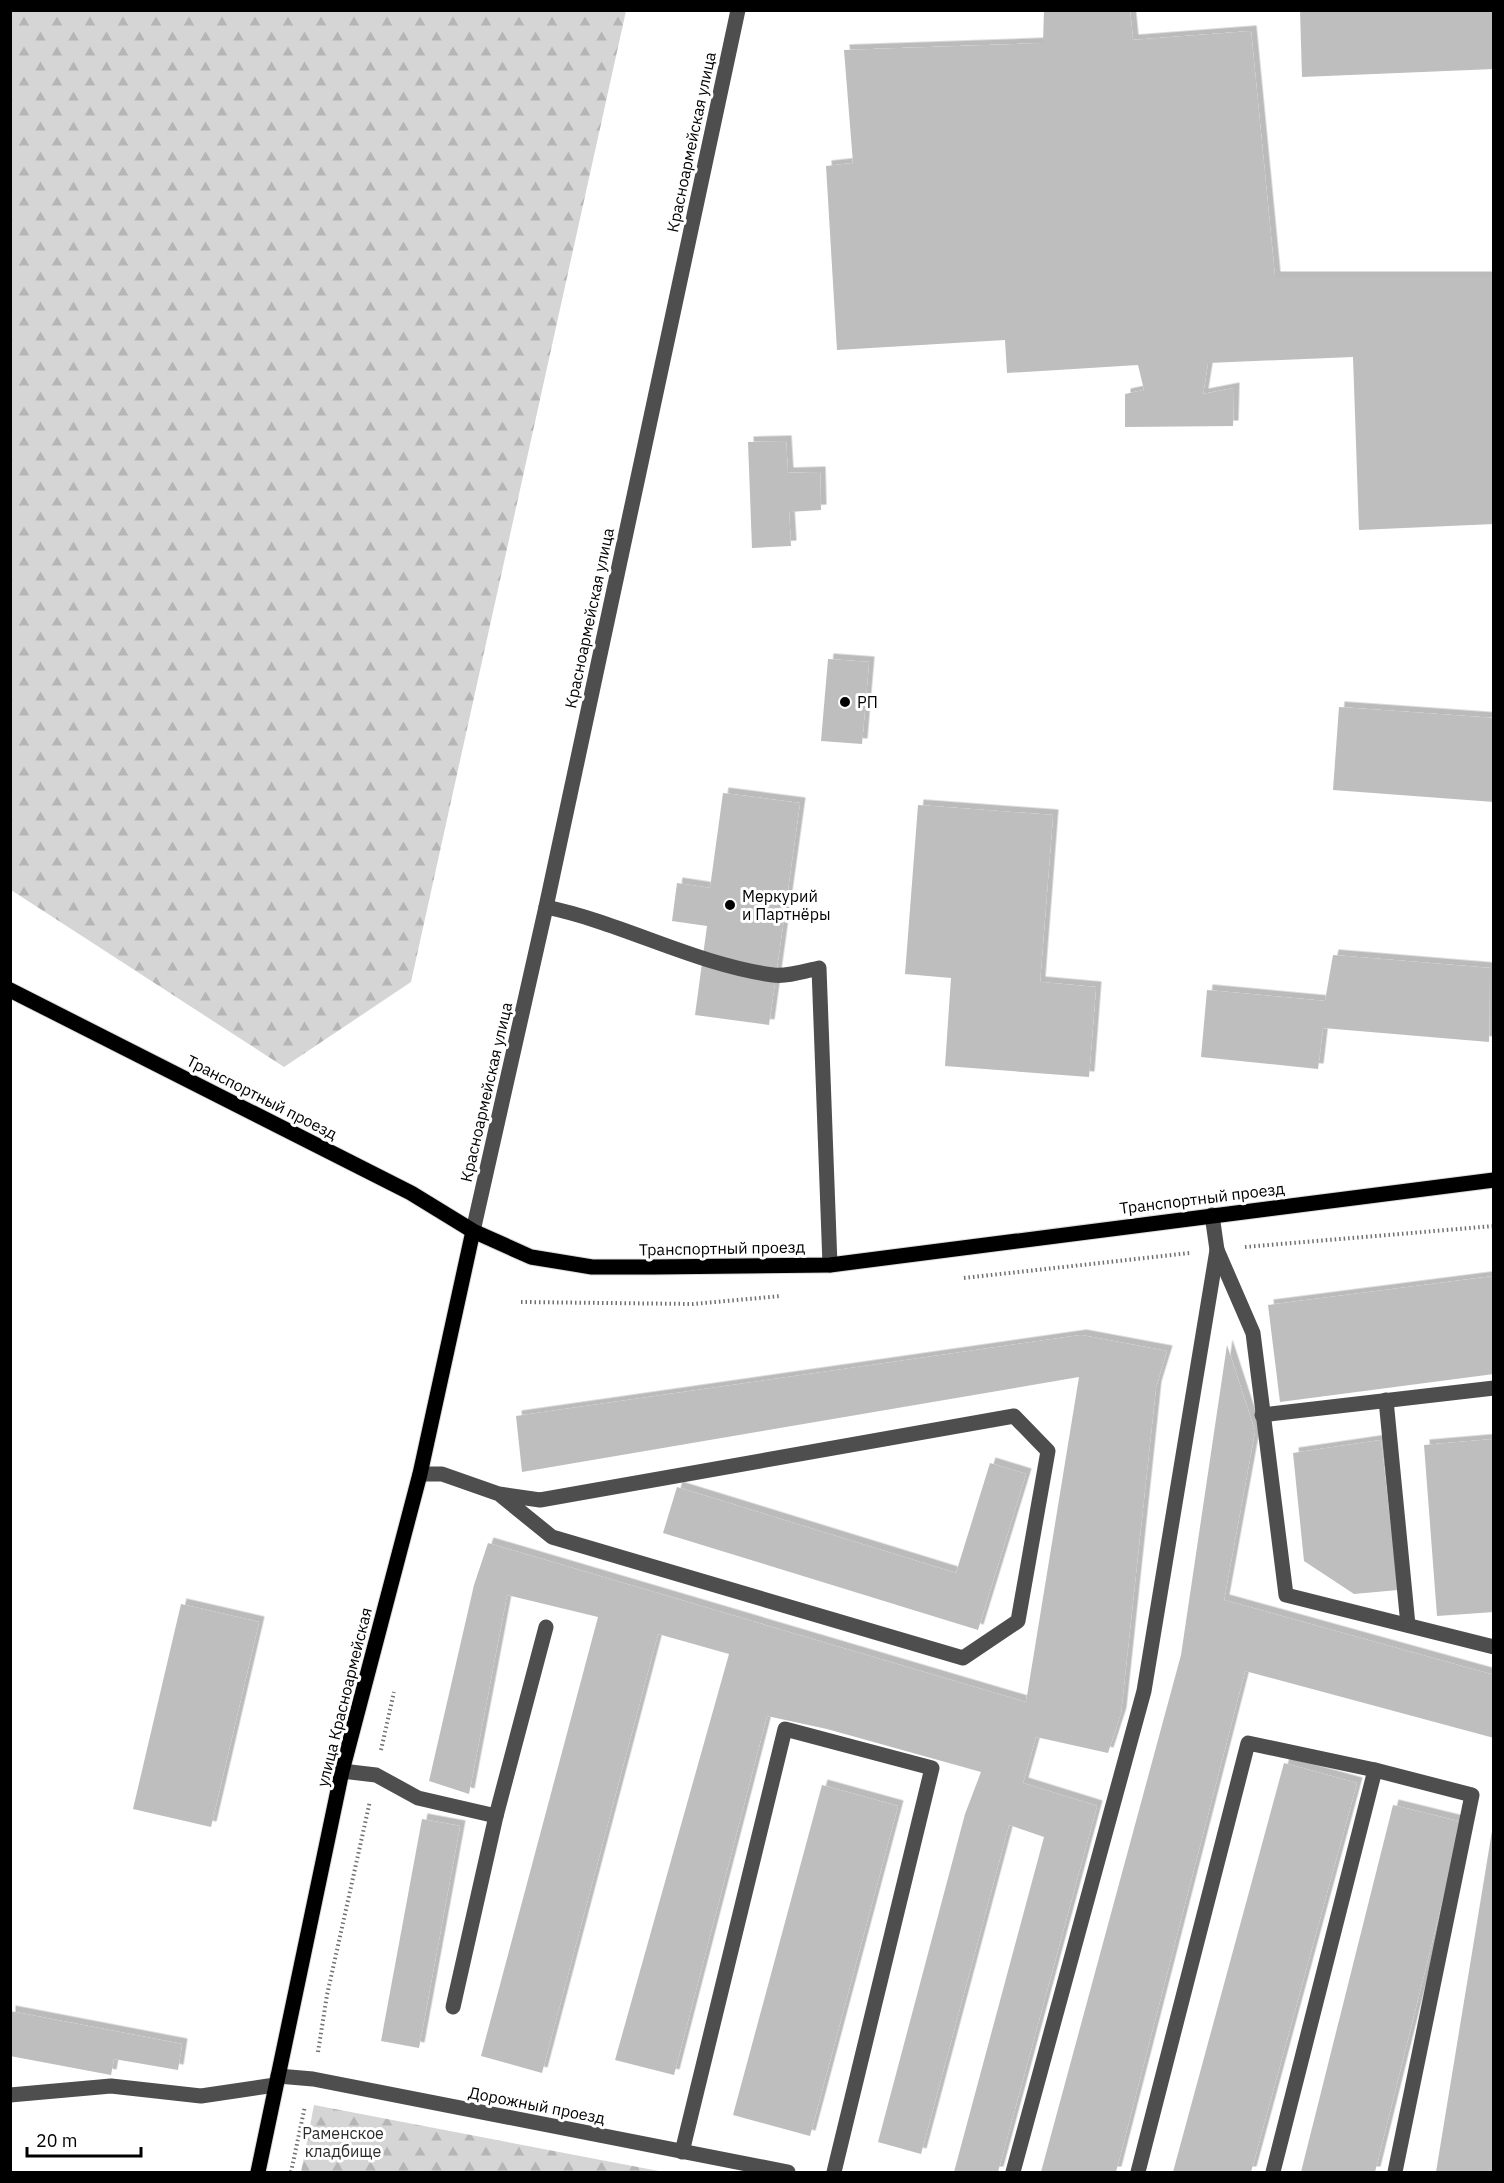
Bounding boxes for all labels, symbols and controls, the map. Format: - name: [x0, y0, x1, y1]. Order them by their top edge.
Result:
- street label: Красноармейская улица: [662, 50, 720, 234]
- street label: Красноармейская улица: [560, 526, 618, 710]
- place label: РП: [857, 692, 878, 712]
- marker: РП: [838, 695, 852, 709]
- place label: Меркурий и Партнёры: [742, 886, 831, 924]
- marker: Меркурий и Партнёры: [723, 898, 737, 912]
- street label: Красноармейская улица: [456, 1000, 517, 1184]
- street label: Транспортный проезд: [183, 1050, 341, 1144]
- street label: Транспортный проезд: [1118, 1178, 1286, 1218]
- street label: Транспортный проезд: [639, 1237, 806, 1259]
- street label: улица Красноармейская: [312, 1605, 376, 1789]
- street label: Дорожный проезд: [467, 2082, 607, 2128]
- scale bar: [27, 2120, 141, 2158]
- park label: Раменское кладбище: [302, 2123, 384, 2161]
- text: 20 m: [36, 2129, 78, 2152]

